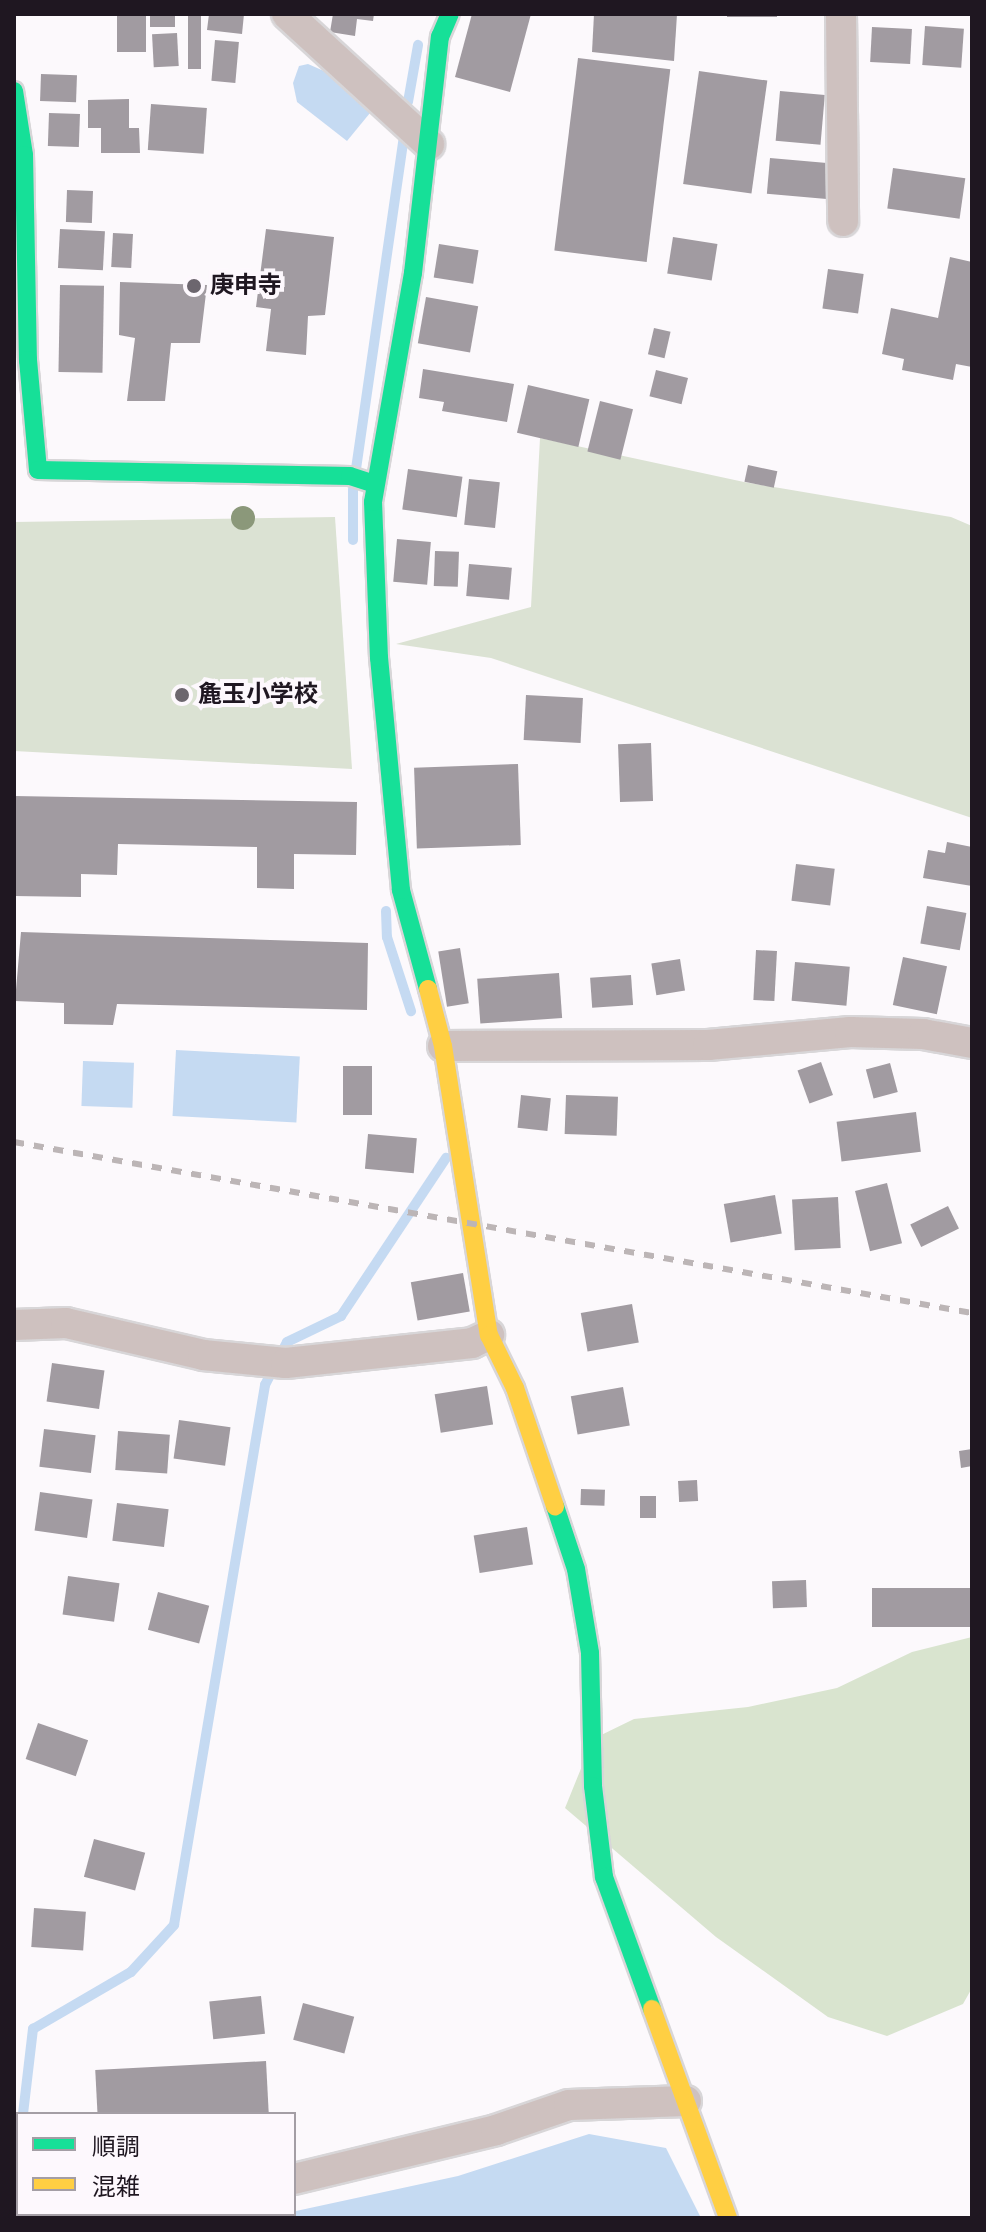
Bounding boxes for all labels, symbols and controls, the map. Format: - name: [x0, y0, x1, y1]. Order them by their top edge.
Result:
- place label: 庚申寺: [210, 272, 282, 300]
- marker: 庚申寺: [185, 277, 203, 295]
- place label: 麁玉小学校: [198, 681, 318, 709]
- marker: 麁玉小学校: [173, 686, 191, 704]
- legend: [16, 2112, 296, 2216]
- text: 順調: [92, 2133, 140, 2161]
- text: 混雑: [92, 2173, 140, 2201]

